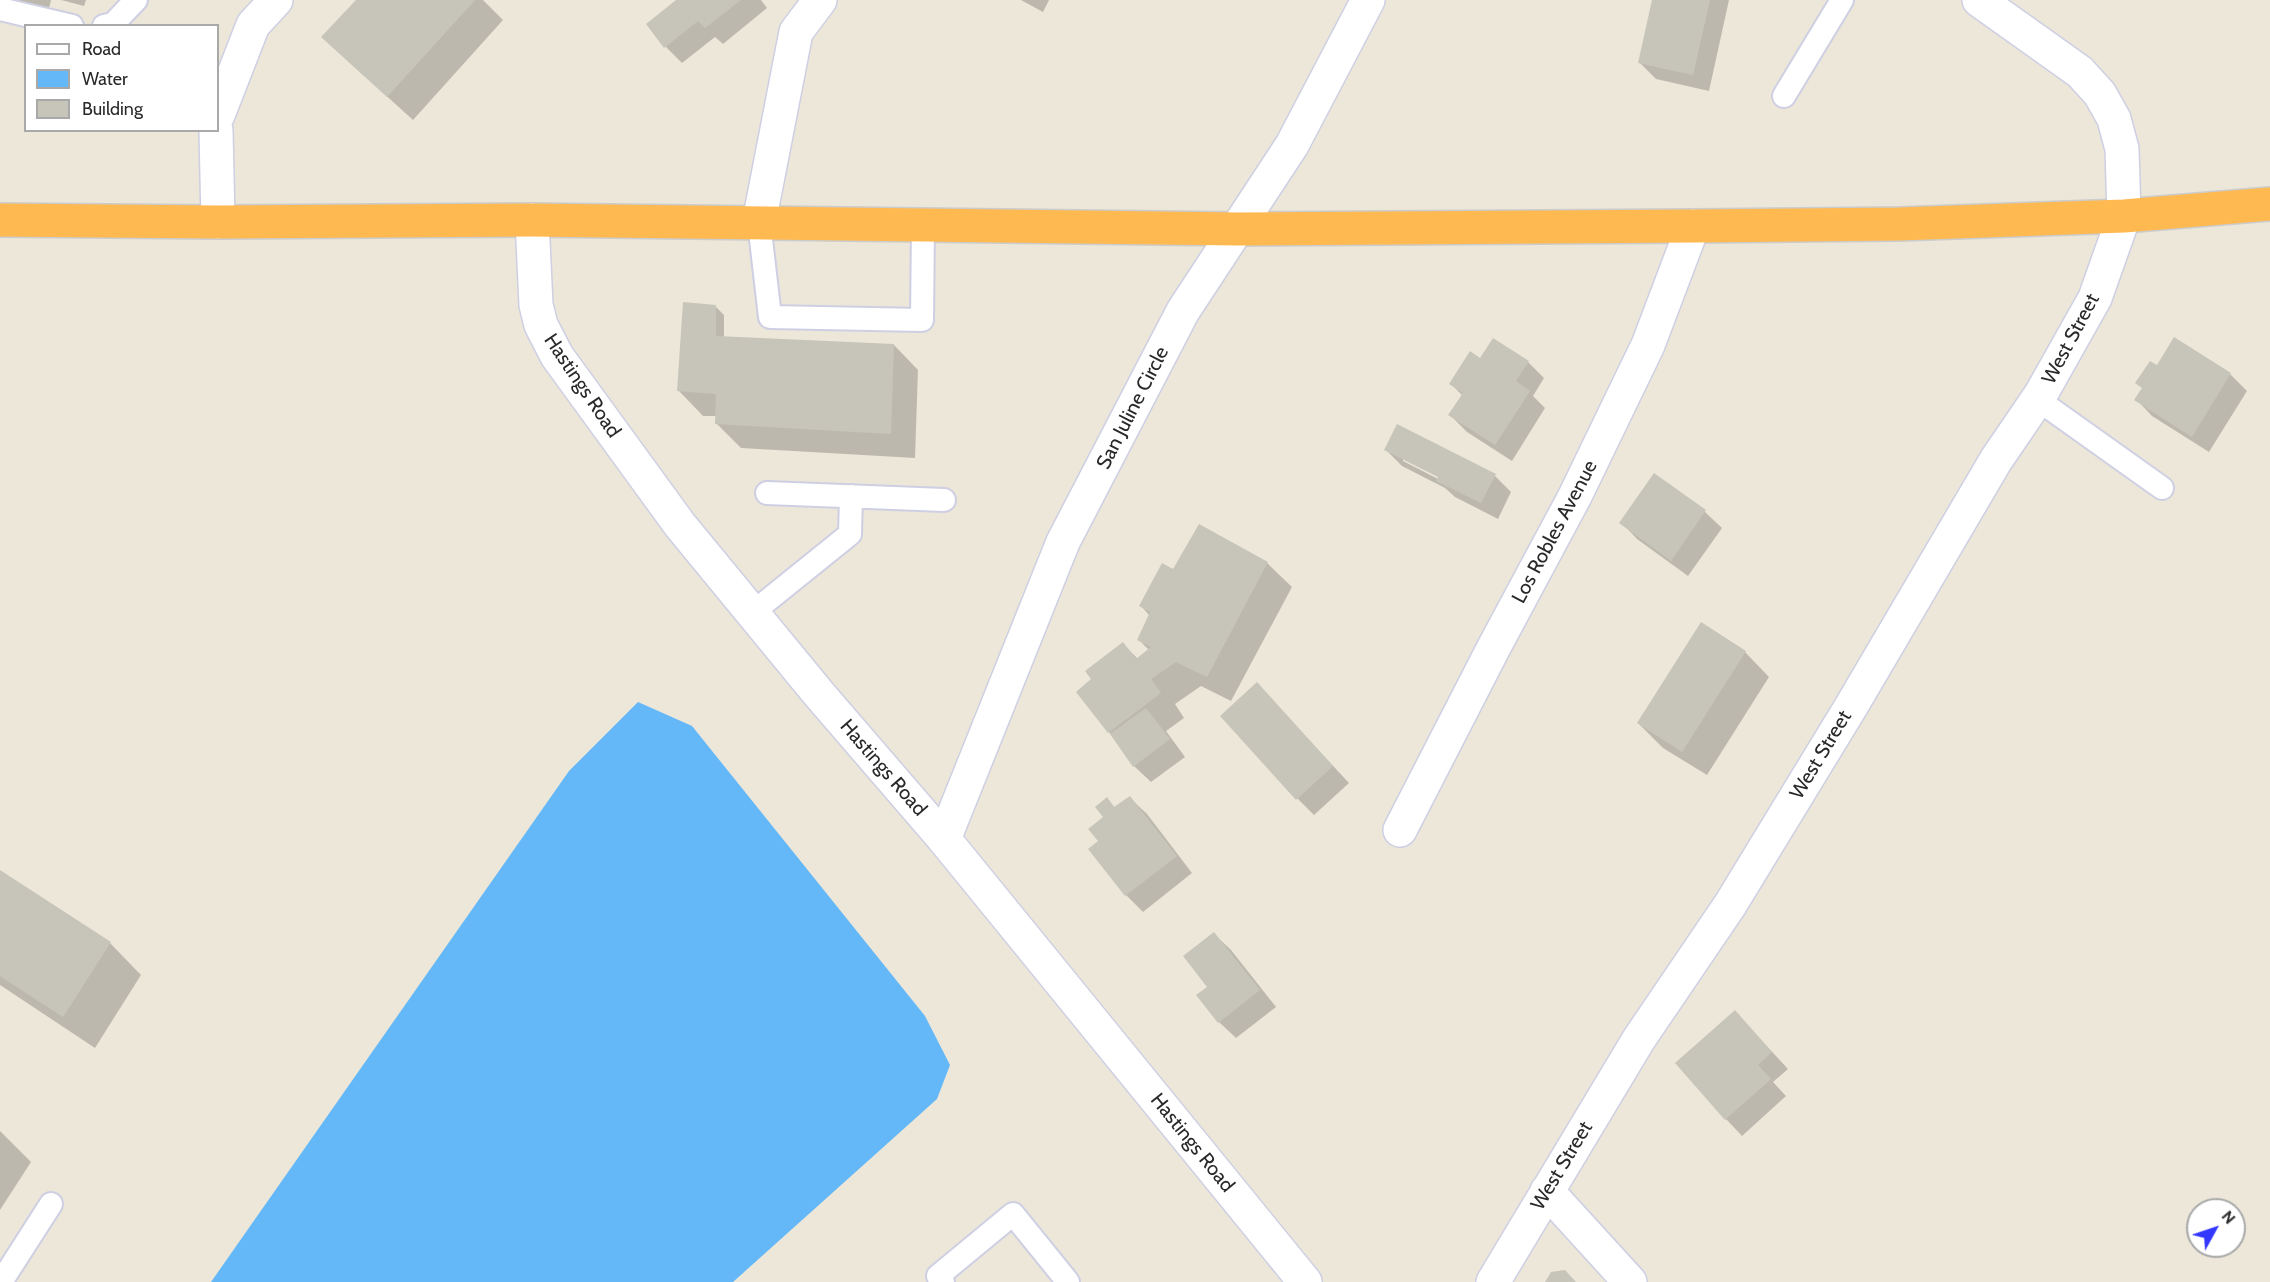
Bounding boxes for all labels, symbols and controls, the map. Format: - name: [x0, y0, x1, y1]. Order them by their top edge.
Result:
- legend: [24, 24, 219, 132]
- text: Road: [82, 38, 121, 60]
- text: Water: [82, 68, 128, 90]
- text: Building: [82, 98, 143, 120]
- street label: West Street: [2037, 290, 2105, 388]
- street label: Hastings Road: [538, 330, 626, 442]
- street label: San Juline Circle: [1092, 343, 1174, 473]
- street label: Los Robles Avenue: [1507, 456, 1603, 608]
- street label: West Street: [1785, 706, 1857, 804]
- street label: Hastings Road: [835, 715, 931, 821]
- street label: Hastings Road: [1145, 1089, 1239, 1197]
- street label: West Street: [1526, 1117, 1598, 1215]
- north arrow: [2186, 1198, 2246, 1258]
- text: N: [2218, 1207, 2240, 1228]

